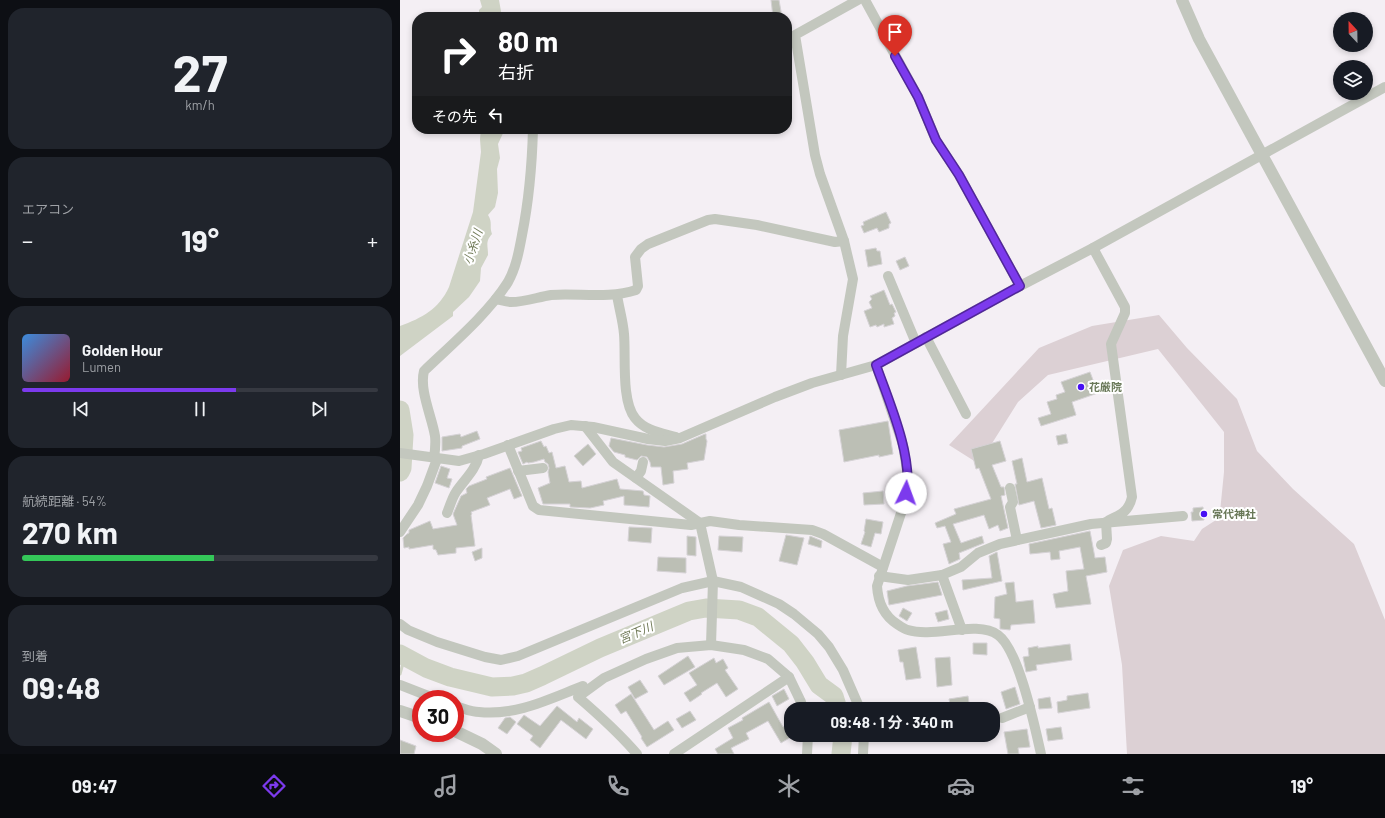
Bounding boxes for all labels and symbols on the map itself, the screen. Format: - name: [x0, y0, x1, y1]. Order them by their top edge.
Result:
- north arrow: [1333, 12, 1373, 52]
- pin: [878, 15, 912, 56]
- water label: 小糸川: [460, 226, 485, 266]
- place label: 花厳院: [1089, 380, 1122, 393]
- marker: 花厳院: [1076, 382, 1086, 392]
- position arrow: [885, 472, 927, 514]
- place label: 常代神社: [1212, 507, 1256, 520]
- marker: 常代神社: [1199, 509, 1209, 519]
- water label: 宮下川: [616, 618, 657, 646]
- speed limit sign: 30: [412, 690, 464, 742]

